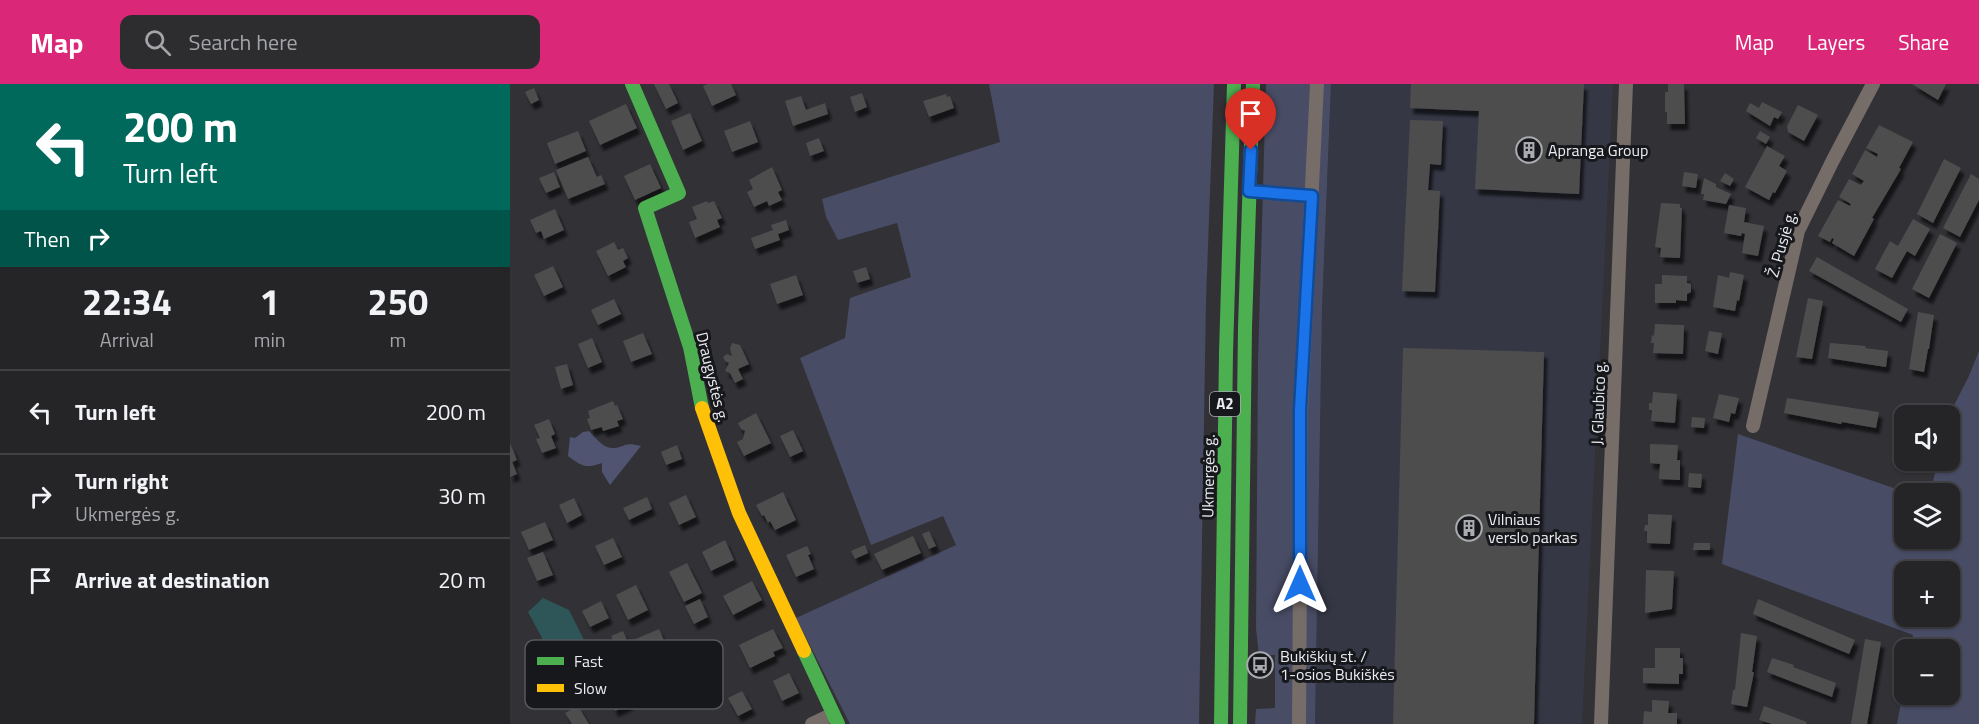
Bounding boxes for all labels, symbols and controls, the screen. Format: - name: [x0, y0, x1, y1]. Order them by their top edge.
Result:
- search box: [120, 15, 540, 69]
- text: Map: [30, 21, 84, 64]
- text: Search here: [189, 25, 298, 59]
- icon: search: [141, 26, 174, 59]
- text: Map: [1735, 26, 1774, 58]
- text: Layers: [1807, 26, 1865, 58]
- text: Share: [1898, 26, 1949, 58]
- pin: [1225, 88, 1276, 150]
- text: 200 m: [123, 94, 238, 158]
- icon: arrive: [1234, 97, 1267, 130]
- icon: left: [24, 108, 102, 186]
- building icon: Apranga Group: [1514, 135, 1544, 165]
- place label: Apranga Group: [1548, 138, 1648, 162]
- text: Turn left: [123, 152, 217, 193]
- street label: Ž. Pusjė g.: [1760, 208, 1802, 280]
- text: Then: [24, 222, 70, 256]
- icon: right: [82, 222, 115, 255]
- text: 22:34: [82, 274, 172, 329]
- text: 1: [260, 274, 280, 329]
- text: 250: [368, 274, 428, 329]
- text: Arrival: [100, 324, 154, 355]
- text: min: [254, 324, 286, 355]
- text: m: [389, 324, 406, 355]
- street label: Draugystės g.: [690, 329, 736, 425]
- street label: J. Glaubico g.: [1585, 361, 1611, 445]
- road number: A2: [1210, 392, 1240, 416]
- text: Turn left: [75, 395, 156, 429]
- text: 200 m: [426, 395, 486, 429]
- icon: left: [24, 396, 57, 429]
- map controls: [1894, 405, 1960, 705]
- button: sound: [1894, 405, 1960, 471]
- street label: Ukmergės g.: [1195, 434, 1221, 518]
- text: Turn right: [75, 464, 169, 498]
- text: 30 m: [438, 479, 486, 513]
- icon: right: [24, 480, 57, 513]
- button: layers: [1894, 483, 1960, 549]
- text: Ukmergės g.: [75, 498, 180, 529]
- place label: Vilniaus verslo parkas: [1488, 507, 1577, 549]
- building icon: Vilniaus verslo parkas: [1454, 513, 1484, 543]
- position arrow: [1268, 552, 1332, 616]
- button: +: [1894, 561, 1960, 627]
- text: Arrive at destination: [75, 563, 270, 597]
- text: 20 m: [438, 563, 486, 597]
- icon: arrive: [24, 564, 57, 597]
- button: −: [1894, 639, 1960, 705]
- legend: [525, 640, 723, 709]
- place label: Bukiškių st. / 1-osios Bukiškės: [1280, 644, 1395, 686]
- text: Fast: [574, 649, 603, 673]
- bus stop icon: Bukiškių st. / 1-osios Bukiškės: [1245, 650, 1275, 680]
- text: Slow: [574, 676, 607, 700]

